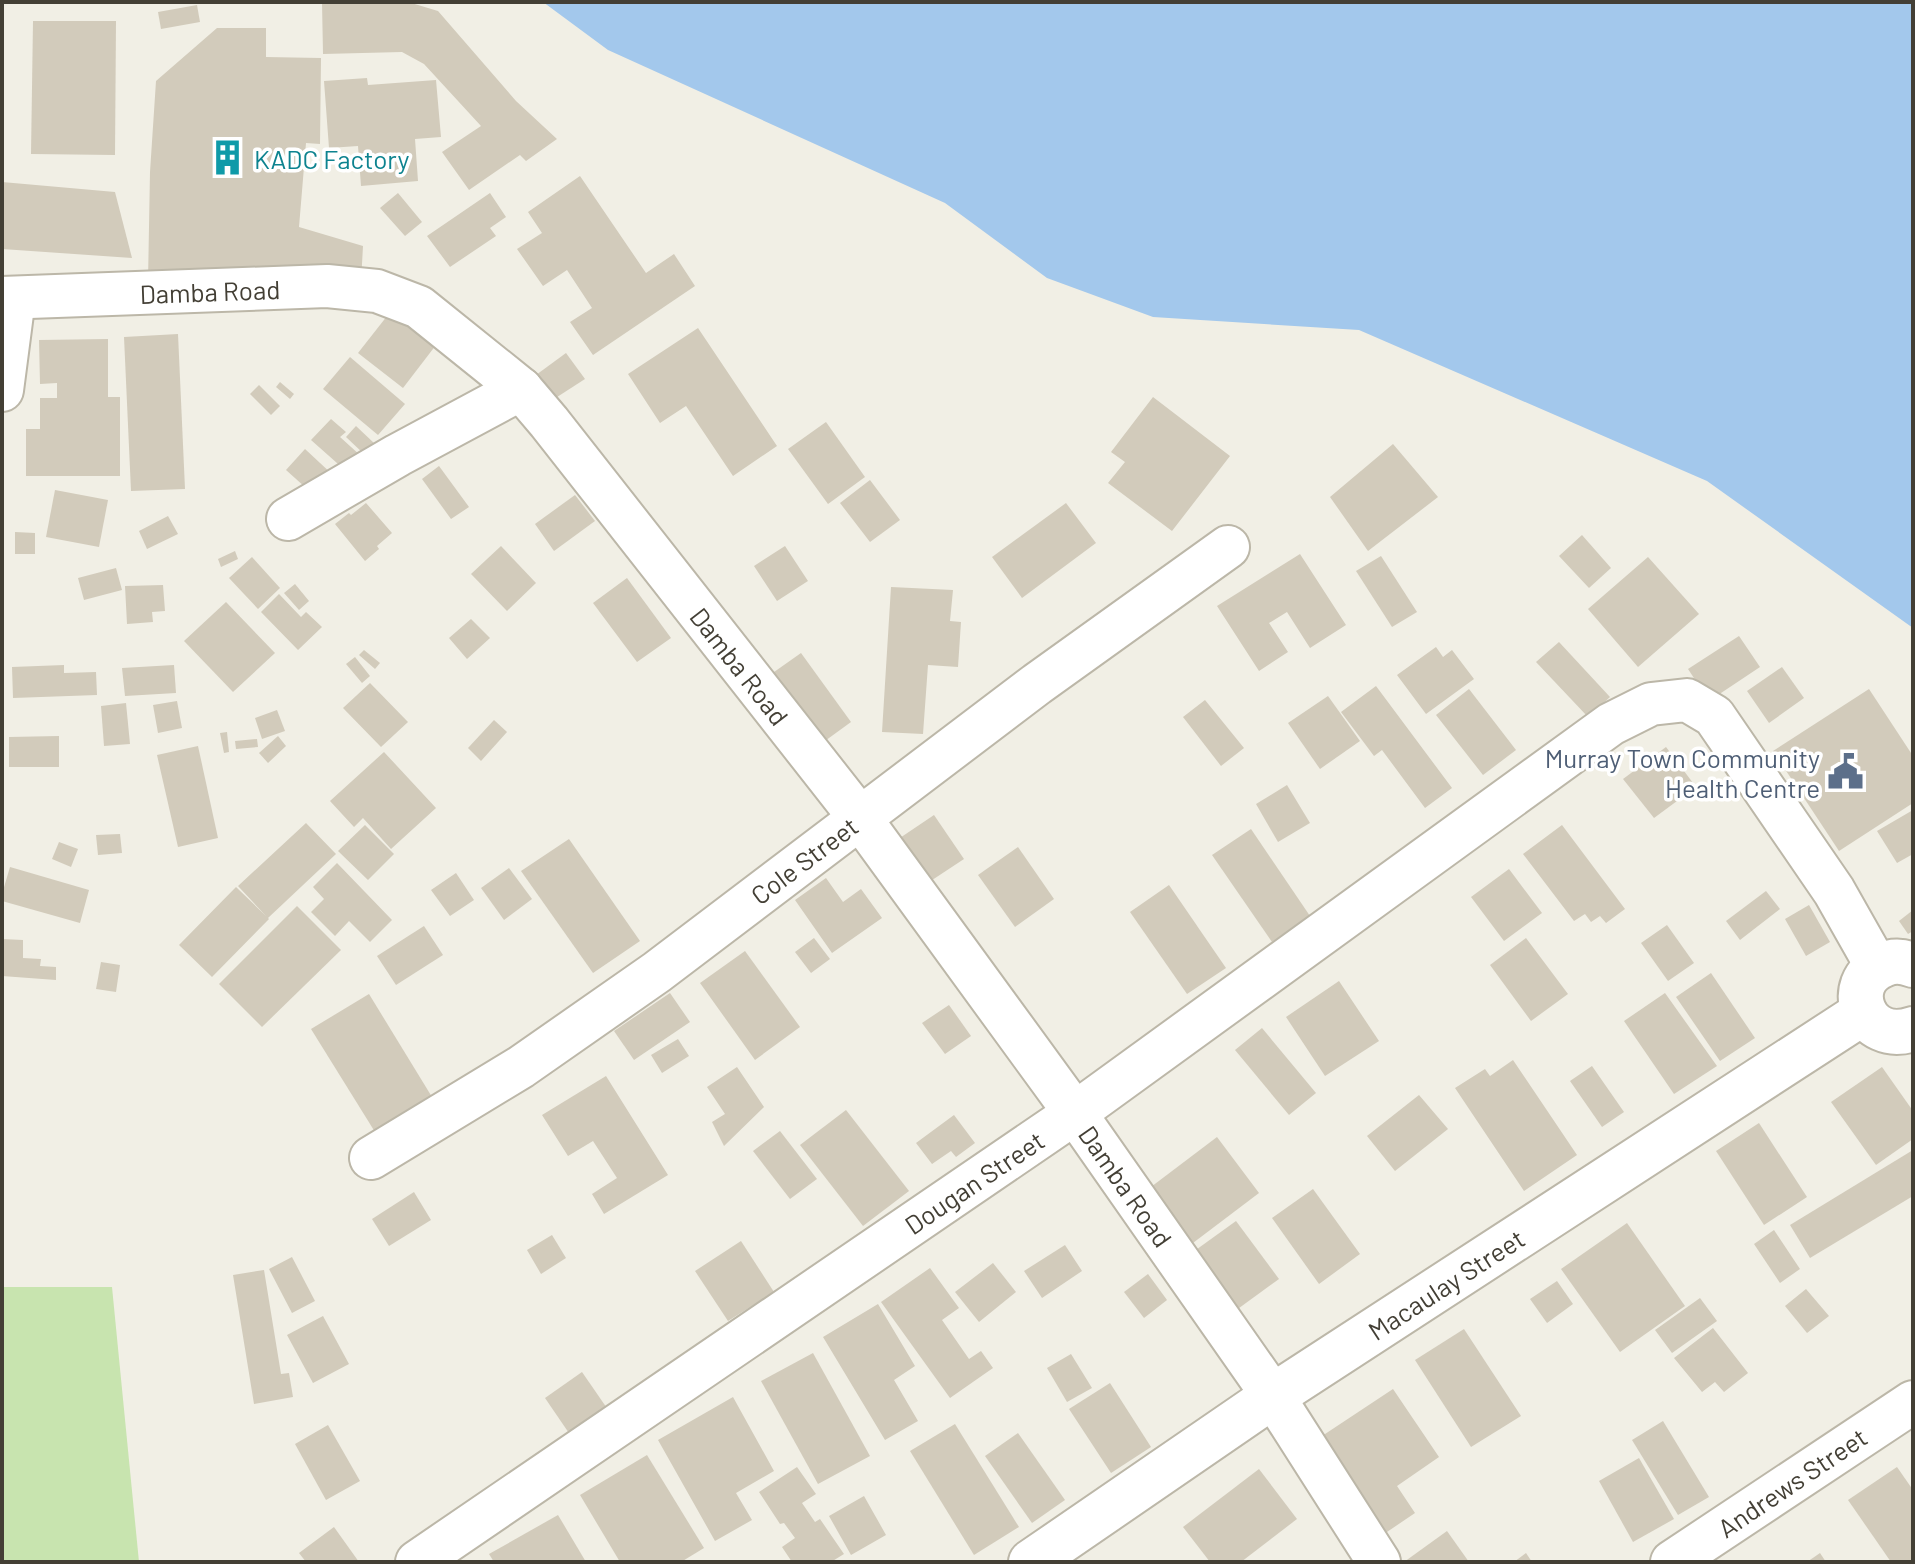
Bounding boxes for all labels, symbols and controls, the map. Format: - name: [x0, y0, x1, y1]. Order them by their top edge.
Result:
- building icon: KADC Factory: [209, 139, 247, 177]
- place label: KADC Factory: [254, 143, 410, 174]
- street label: Damba Road: [139, 273, 281, 309]
- street label: Damba Road: [684, 601, 796, 731]
- place label: Murray Town Community Health Centre: [1545, 742, 1820, 803]
- public building icon: Murray Town Community Health Centre: [1827, 753, 1865, 791]
- street label: Cole Street: [744, 810, 864, 910]
- street label: Damba Road: [1073, 1119, 1179, 1253]
- street label: Dougan Street: [898, 1124, 1050, 1240]
- street label: Macaulay Street: [1362, 1222, 1530, 1346]
- street label: Andrews Street: [1711, 1421, 1873, 1543]

